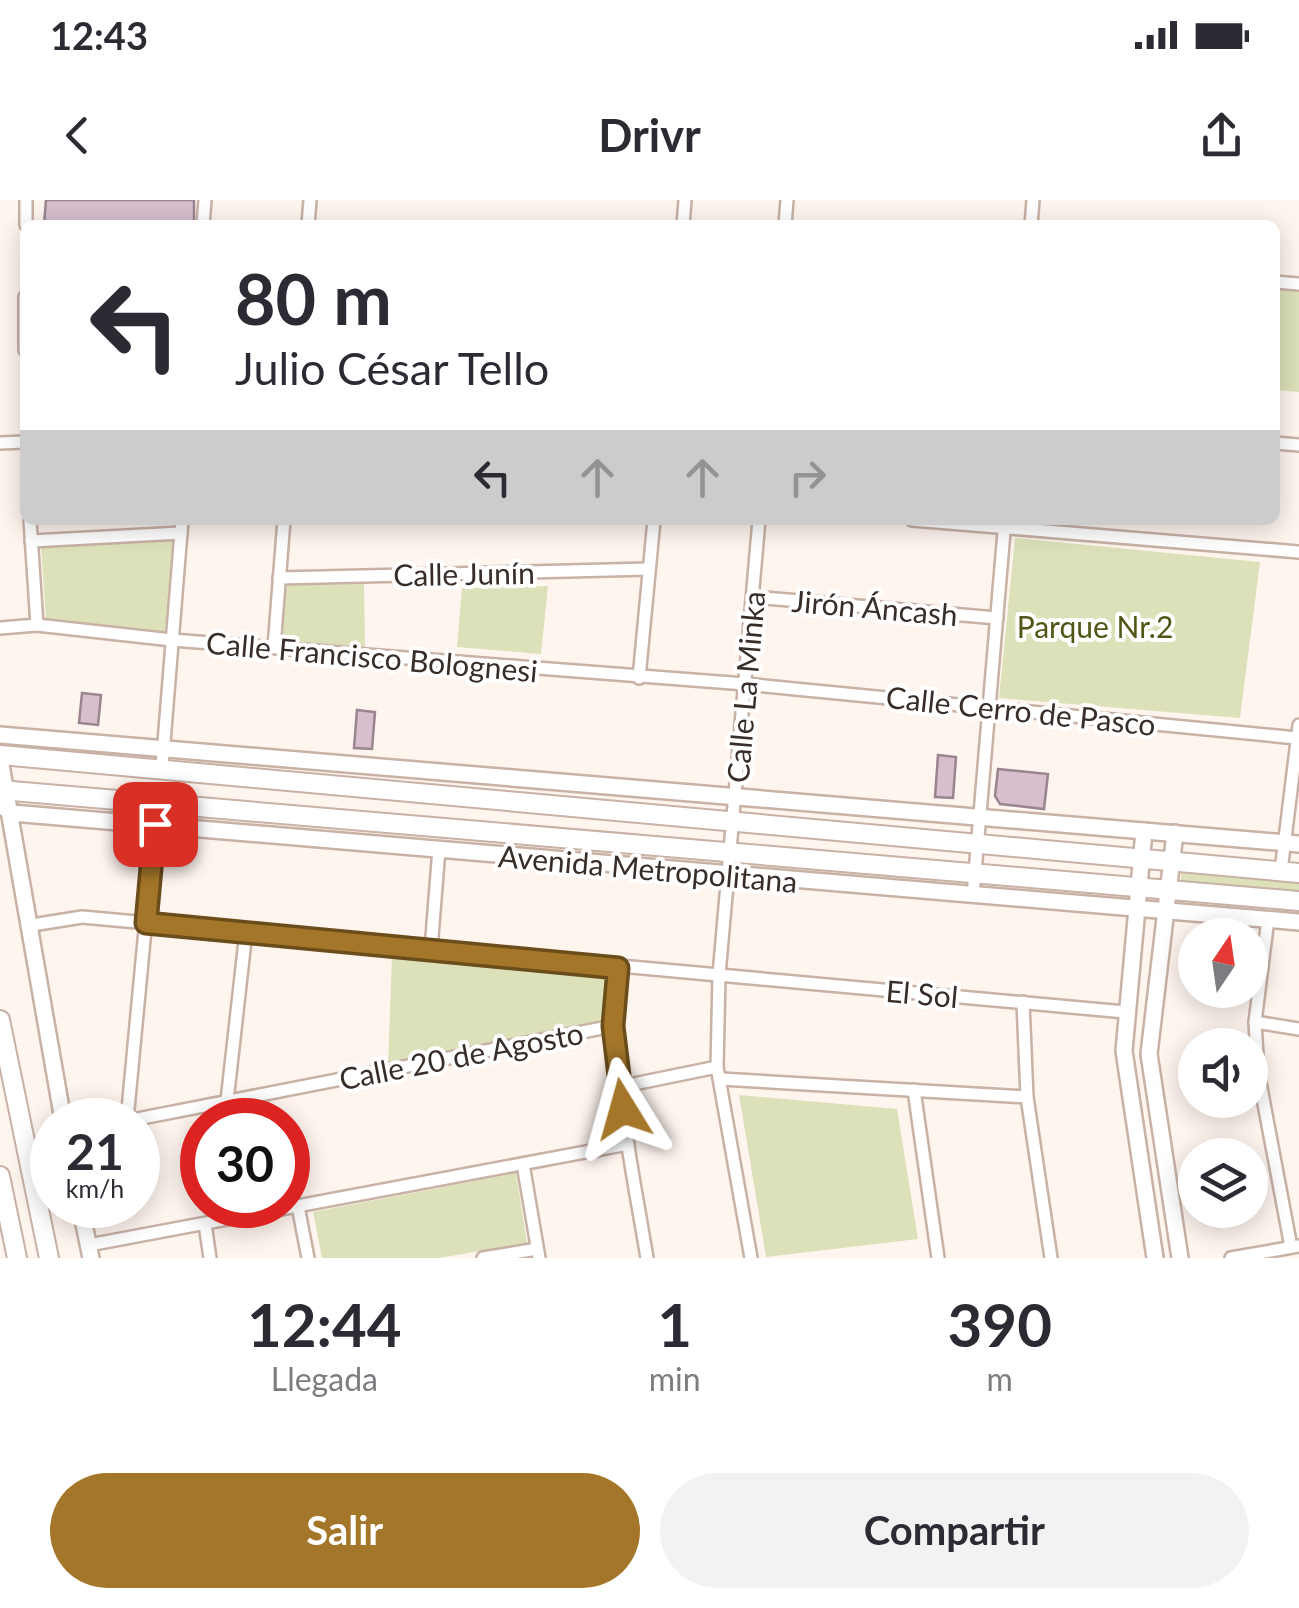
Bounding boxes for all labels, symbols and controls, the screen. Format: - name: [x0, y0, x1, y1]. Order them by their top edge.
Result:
- text: 12:43: [50, 12, 148, 58]
- icon: back: [50, 108, 105, 163]
- text: Drivr: [598, 108, 701, 162]
- icon: share: [1194, 108, 1249, 163]
- text: 80 m: [235, 256, 392, 340]
- icon: left: [70, 260, 200, 390]
- text: Julio César Tello: [235, 341, 549, 395]
- icon: left: [465, 450, 520, 505]
- icon: ahead: [570, 450, 625, 505]
- icon: ahead: [675, 450, 730, 505]
- icon: right: [780, 450, 835, 505]
- street label: Calle Junín: [393, 554, 535, 592]
- street label: Jirón Áncash: [791, 582, 959, 632]
- street label: Calle La Minka: [719, 590, 771, 784]
- park label: Parque Nr.2: [1017, 608, 1173, 644]
- street label: Calle Francisco Bolognesi: [205, 624, 539, 688]
- street label: Calle Cerro de Pasco: [884, 678, 1158, 742]
- pin: [113, 782, 198, 867]
- icon: arrive: [128, 797, 183, 852]
- street label: Avenida Metropolitana: [497, 837, 799, 899]
- north arrow: [1178, 918, 1268, 1008]
- map controls: [1178, 918, 1268, 1228]
- street label: El Sol: [884, 972, 960, 1014]
- street label: Calle 20 de Agosto: [336, 1014, 586, 1096]
- button: sound: [1178, 1028, 1268, 1118]
- position arrow: [571, 1057, 675, 1161]
- speed limit sign: 30: [180, 1098, 310, 1228]
- text: 21: [66, 1121, 124, 1181]
- button: layers: [1178, 1138, 1268, 1228]
- text: km/h: [66, 1173, 124, 1203]
- text: 12:44: [247, 1288, 402, 1360]
- text: 1: [657, 1288, 692, 1360]
- text: 390: [948, 1288, 1052, 1360]
- text: Llegada: [271, 1359, 378, 1398]
- text: min: [649, 1359, 701, 1398]
- text: m: [987, 1359, 1013, 1398]
- button: Salir: [50, 1473, 640, 1588]
- button: Compartir: [660, 1473, 1249, 1588]

